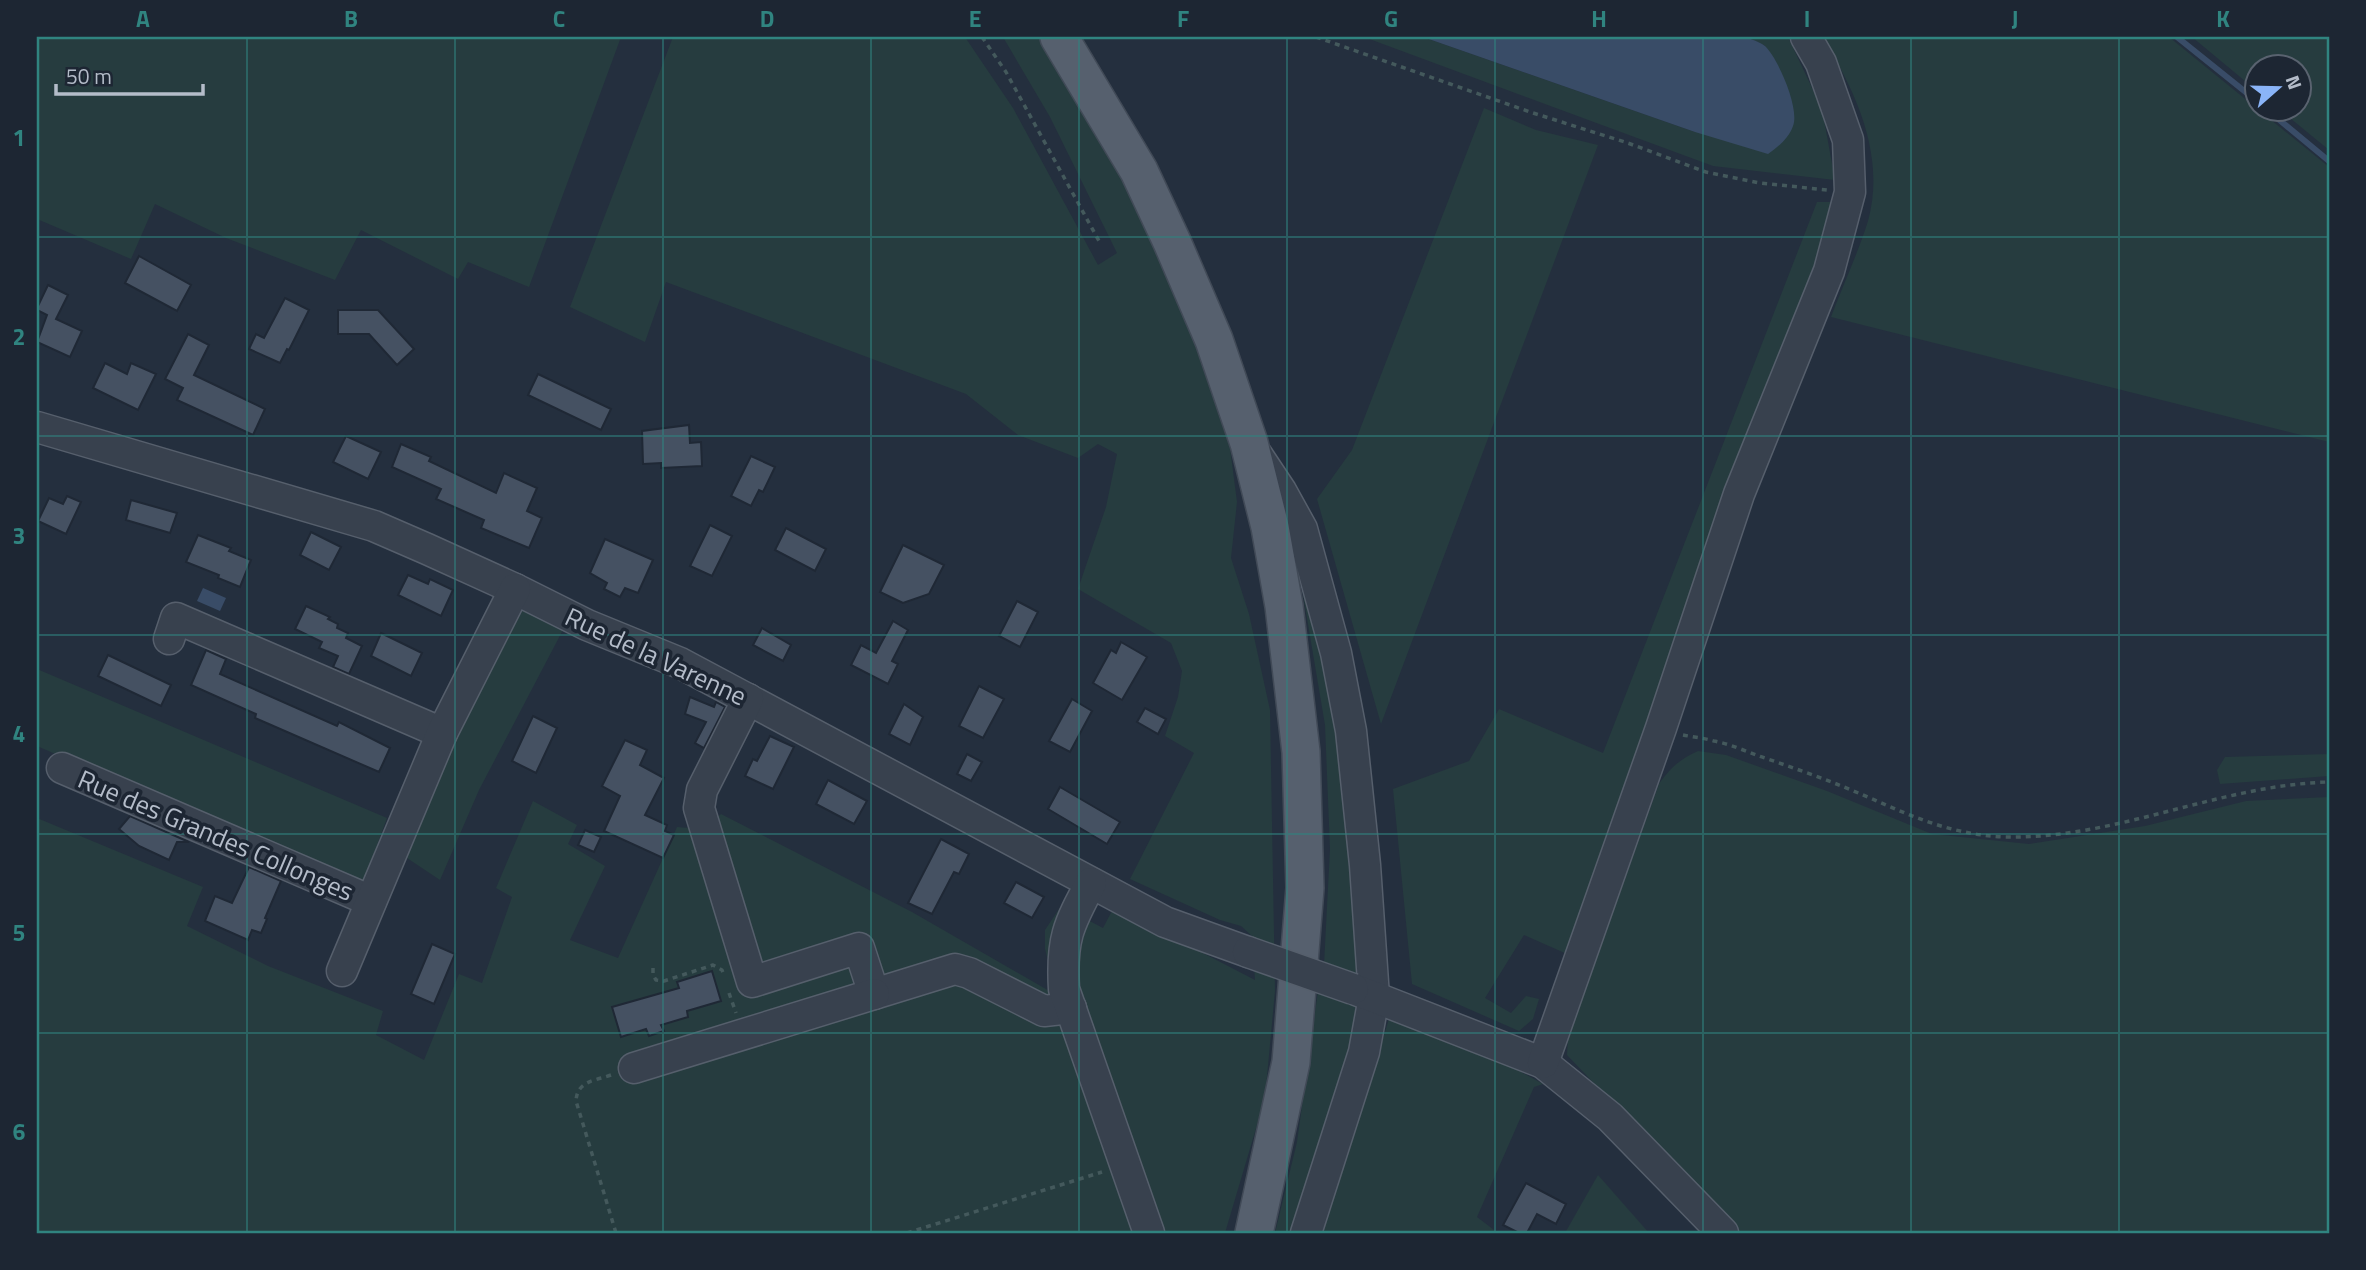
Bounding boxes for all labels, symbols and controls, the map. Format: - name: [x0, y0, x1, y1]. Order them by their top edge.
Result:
- text: A: [136, 1, 150, 36]
- text: B: [344, 1, 358, 36]
- text: C: [553, 1, 565, 36]
- text: D: [760, 1, 774, 36]
- text: E: [969, 1, 981, 36]
- text: F: [1177, 1, 1189, 36]
- text: G: [1384, 1, 1398, 36]
- text: H: [1591, 1, 1607, 36]
- text: I: [1804, 1, 1810, 36]
- text: J: [2012, 1, 2018, 36]
- text: K: [2216, 1, 2230, 36]
- scale bar: [56, 52, 203, 96]
- north arrow: [2244, 52, 2314, 122]
- text: 50 m: [66, 60, 112, 92]
- text: N: [2279, 71, 2310, 93]
- text: 1: [13, 120, 25, 155]
- text: 2: [13, 319, 25, 354]
- text: 3: [13, 518, 25, 553]
- street label: Rue de la Varenne: [559, 597, 753, 715]
- text: 4: [13, 716, 25, 751]
- street label: Rue des Grandes Collonges: [72, 759, 360, 911]
- text: 5: [13, 915, 25, 950]
- text: 6: [13, 1114, 26, 1149]

